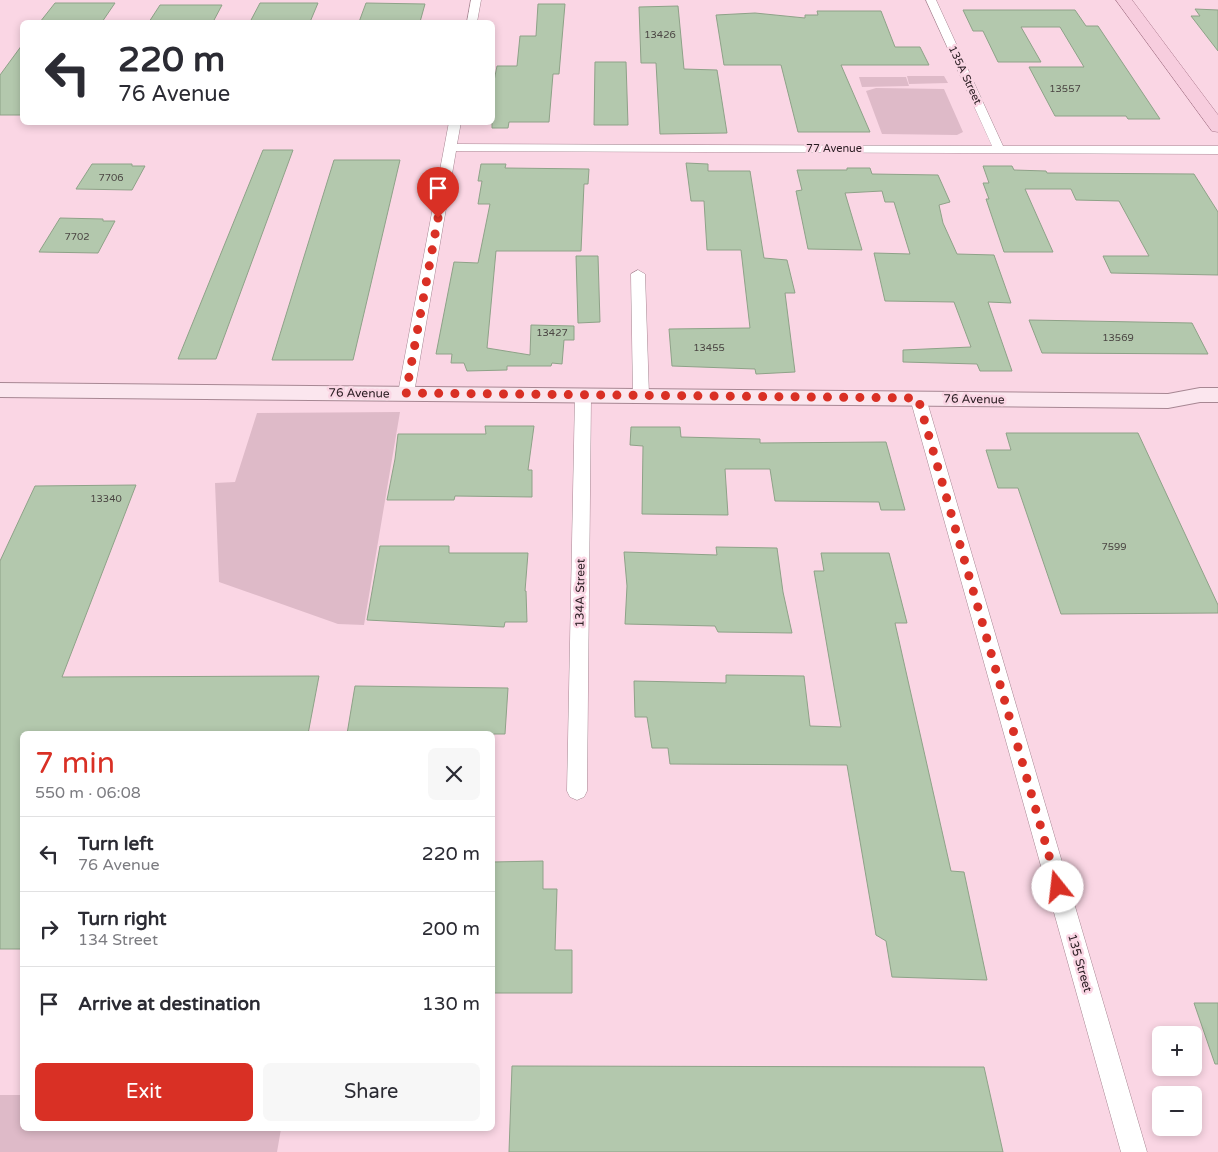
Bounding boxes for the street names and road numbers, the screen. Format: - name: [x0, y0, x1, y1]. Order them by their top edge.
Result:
- street label: 135A Street: [946, 44, 984, 106]
- street label: 77 Avenue: [806, 142, 862, 155]
- street label: 76 Avenue: [328, 385, 390, 401]
- street label: 76 Avenue: [943, 391, 1005, 407]
- street label: 134A Street: [572, 558, 588, 628]
- street label: 135 Street: [1065, 932, 1095, 994]

